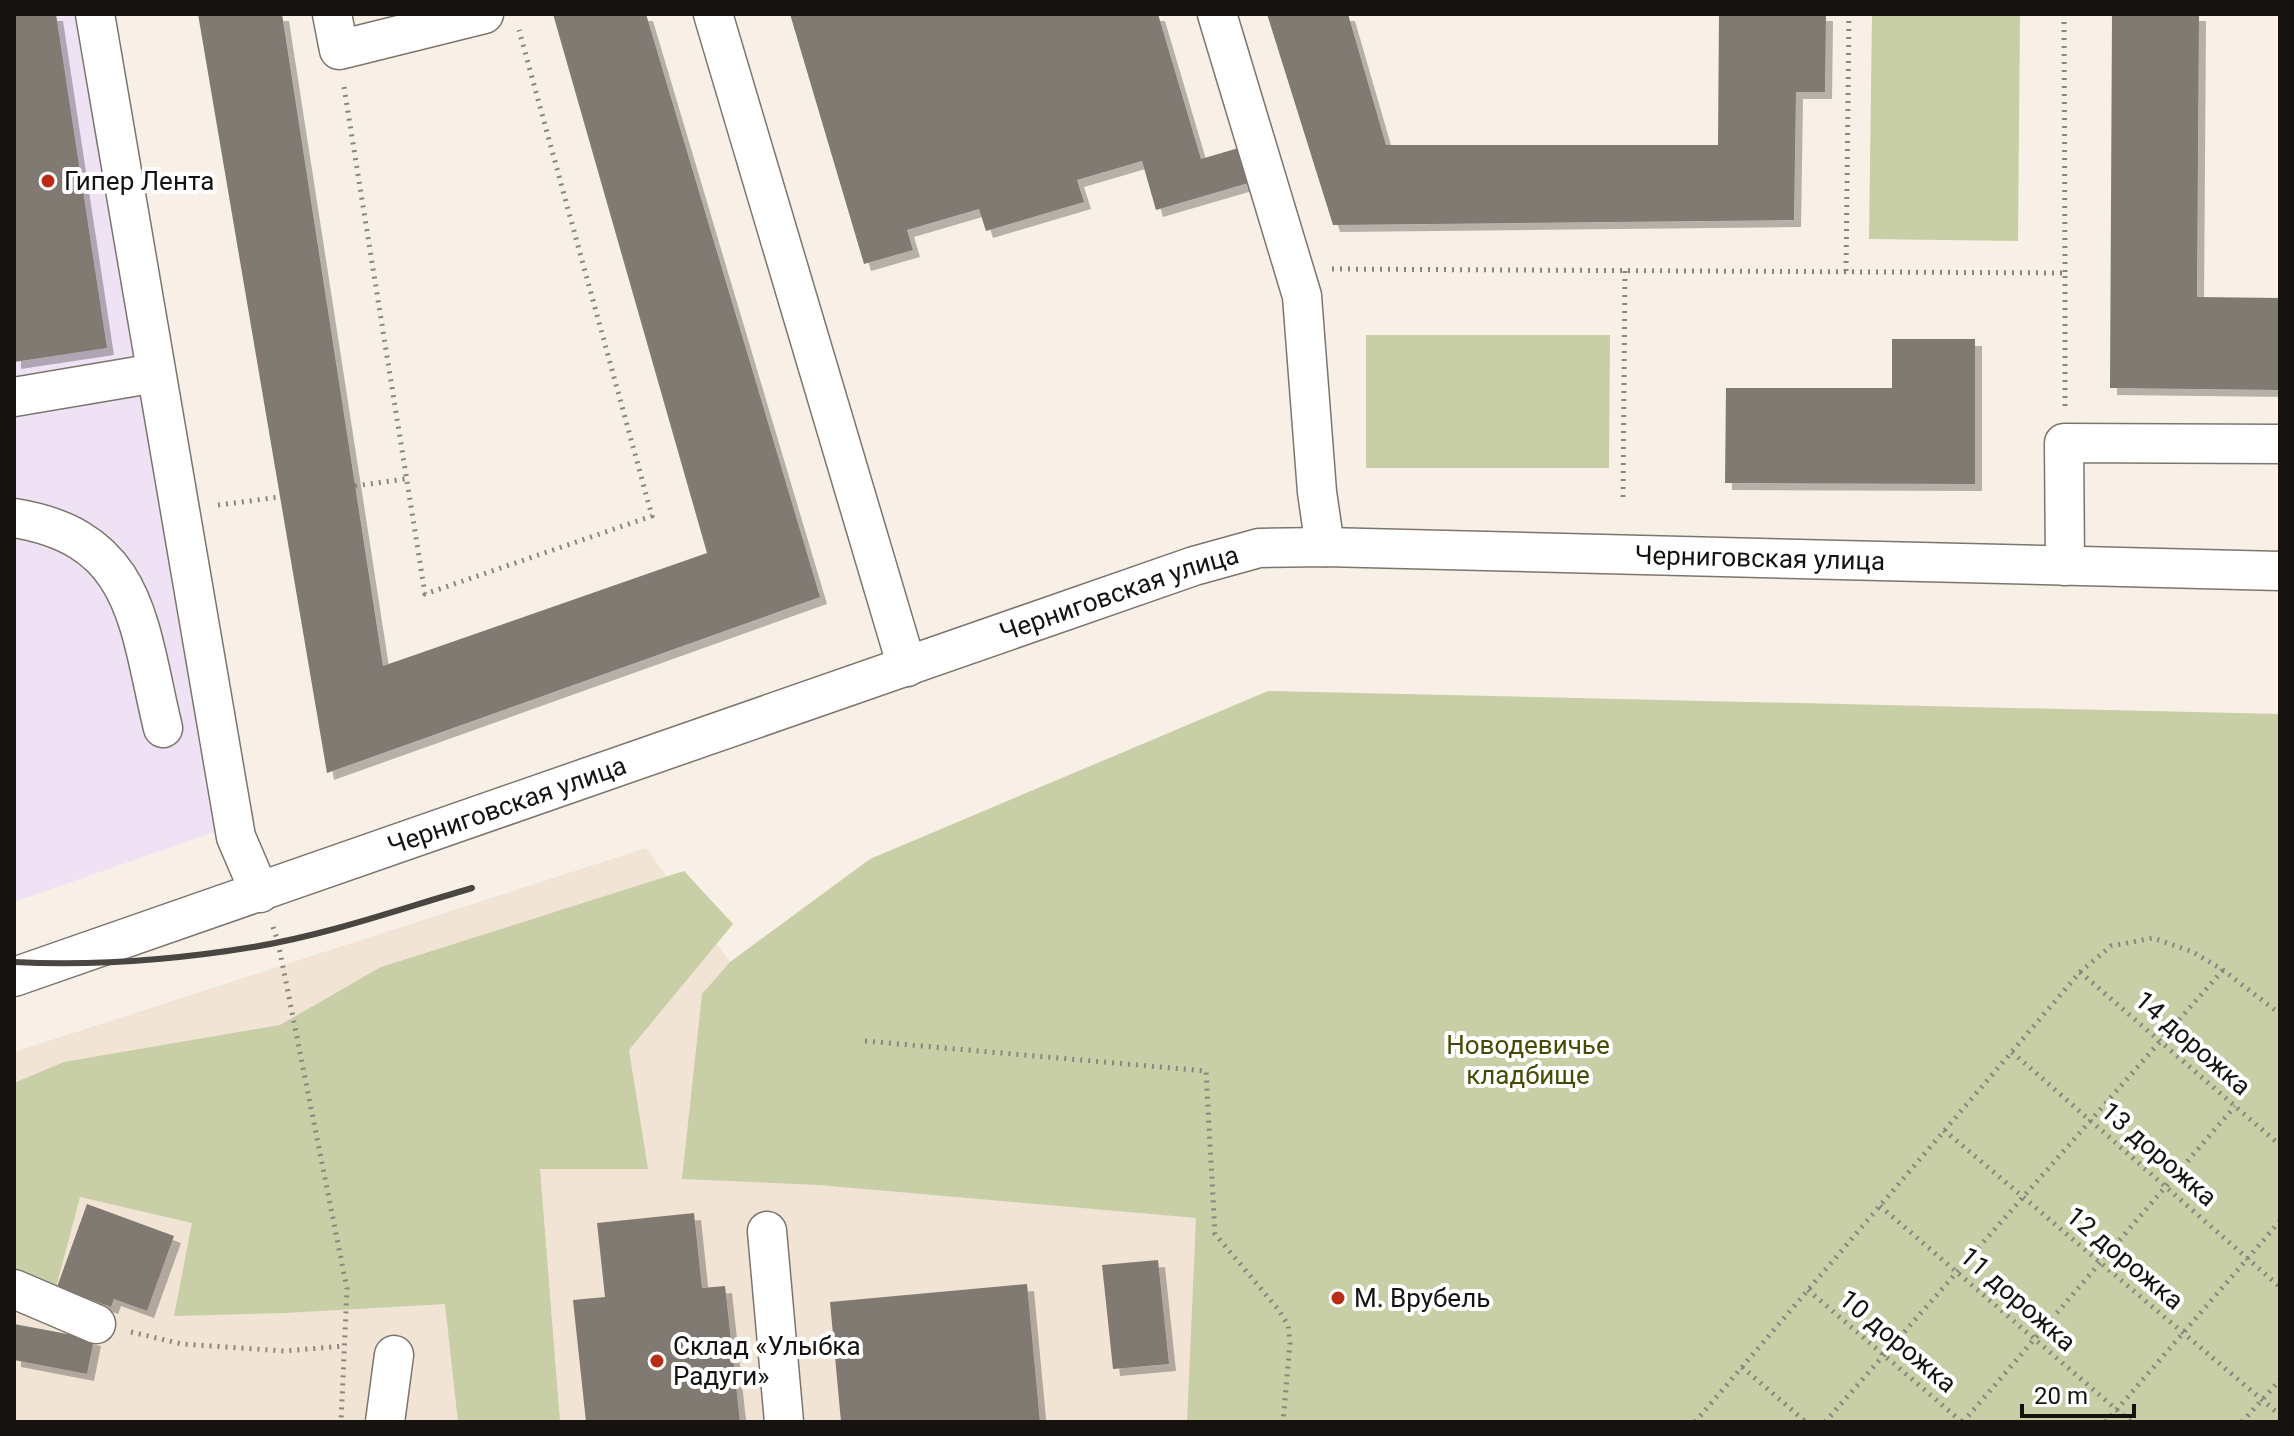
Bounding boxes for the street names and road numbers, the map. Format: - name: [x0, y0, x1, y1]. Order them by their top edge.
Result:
- street label: Черниговская улица: [996, 539, 1242, 648]
- street label: Черниговская улица: [1634, 540, 1886, 576]
- street label: Черниговская улица: [384, 750, 630, 861]
- street label: 14 дорожка: [2129, 985, 2257, 1101]
- street label: 13 дорожка: [2095, 1096, 2223, 1212]
- street label: 12 дорожка: [2060, 1200, 2190, 1316]
- street label: 11 дорожка: [1954, 1241, 2082, 1357]
- street label: 10 дорожка: [1833, 1283, 1963, 1399]

